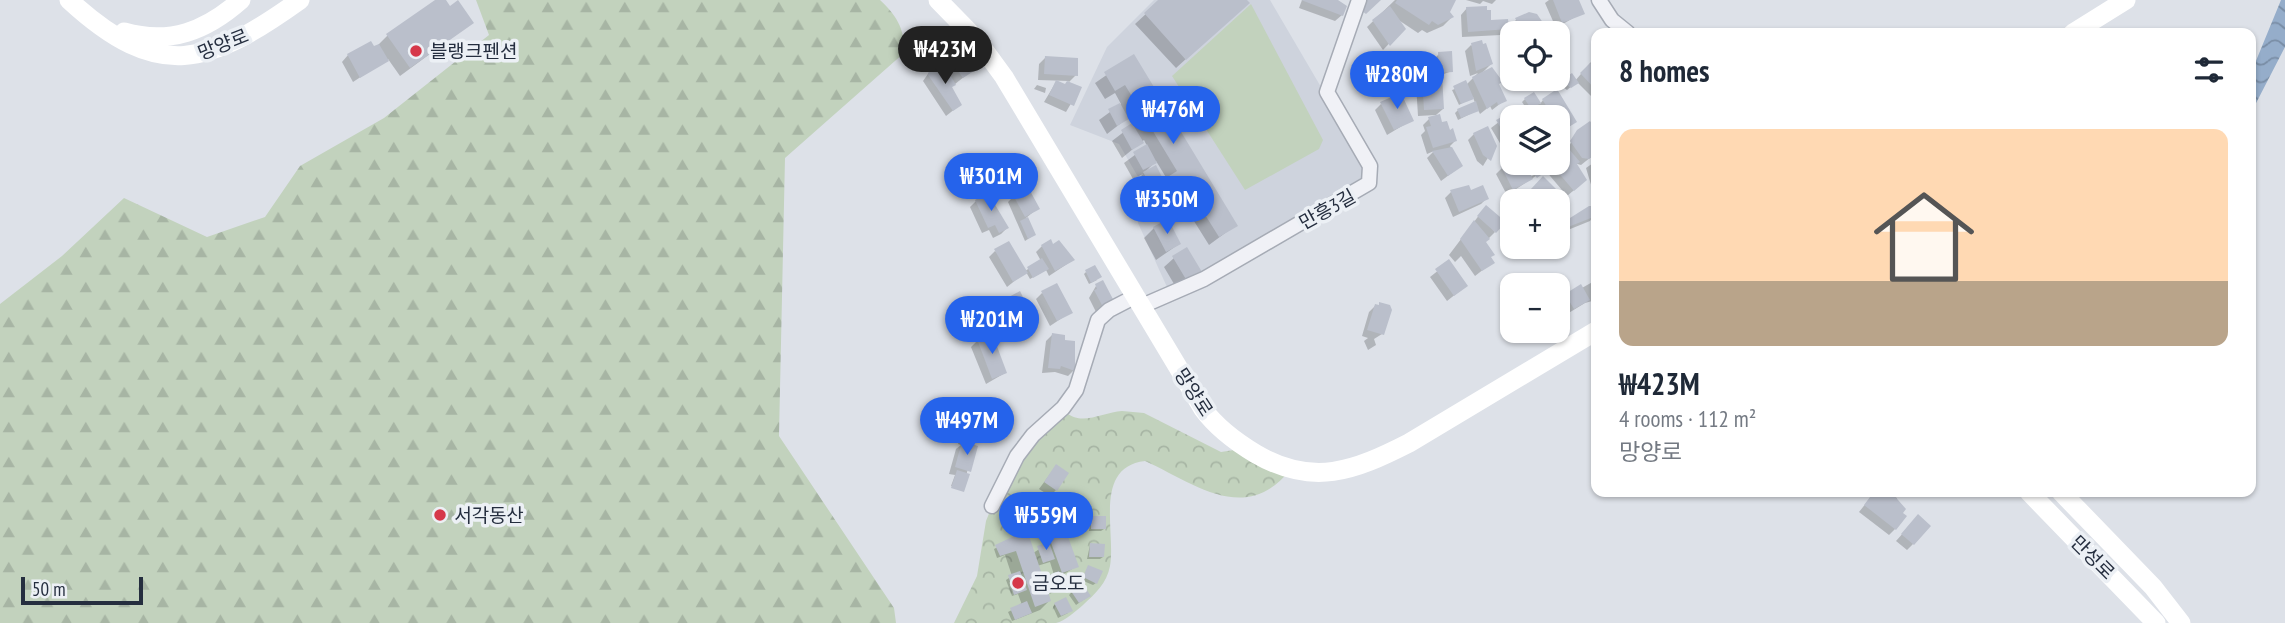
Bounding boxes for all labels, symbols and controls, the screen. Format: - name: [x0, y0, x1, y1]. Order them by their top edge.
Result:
- map controls: [1500, 21, 1570, 343]
- button: locate: [1500, 21, 1570, 91]
- street label: 망양로: [194, 23, 252, 65]
- pin: ₩423M: [896, 27, 994, 86]
- text: ₩423M: [914, 34, 976, 63]
- place label: 블랭크펜션: [430, 39, 517, 63]
- marker: 블랭크펜션: [408, 43, 424, 59]
- text: 8 homes: [1619, 51, 1710, 90]
- icon: filters: [2190, 51, 2228, 89]
- pin: ₩280M: [1348, 52, 1446, 111]
- text: ₩280M: [1366, 59, 1428, 88]
- pin: ₩476M: [1124, 86, 1222, 146]
- text: ₩476M: [1142, 94, 1204, 123]
- button: layers: [1500, 105, 1570, 175]
- pin: ₩301M: [942, 154, 1040, 213]
- text: ₩301M: [960, 161, 1022, 190]
- icon: home: [1861, 174, 1987, 300]
- pin: ₩350M: [1118, 176, 1216, 236]
- text: ₩350M: [1136, 184, 1198, 213]
- street label: 만흥3길: [1295, 184, 1359, 234]
- button: +: [1500, 189, 1570, 259]
- button: −: [1500, 273, 1570, 343]
- pin: ₩201M: [943, 296, 1041, 356]
- text: ₩201M: [961, 304, 1023, 333]
- street label: 망양로: [1170, 363, 1218, 421]
- text: ₩423M: [1619, 364, 1700, 403]
- pin: ₩497M: [918, 398, 1016, 457]
- text: 4 rooms · 112 m²: [1619, 404, 1756, 433]
- text: ₩497M: [936, 405, 998, 434]
- text: 망양로: [1619, 437, 1682, 466]
- pin: ₩559M: [997, 492, 1095, 552]
- text: ₩559M: [1015, 500, 1077, 529]
- place label: 서각동산: [454, 503, 524, 527]
- marker: 서각동산: [432, 507, 448, 523]
- street label: 만성로: [2066, 530, 2120, 584]
- place label: 금오도: [1032, 571, 1084, 595]
- scale bar: [21, 574, 144, 606]
- marker: 금오도: [1010, 575, 1026, 591]
- text: 50 m: [32, 577, 66, 601]

